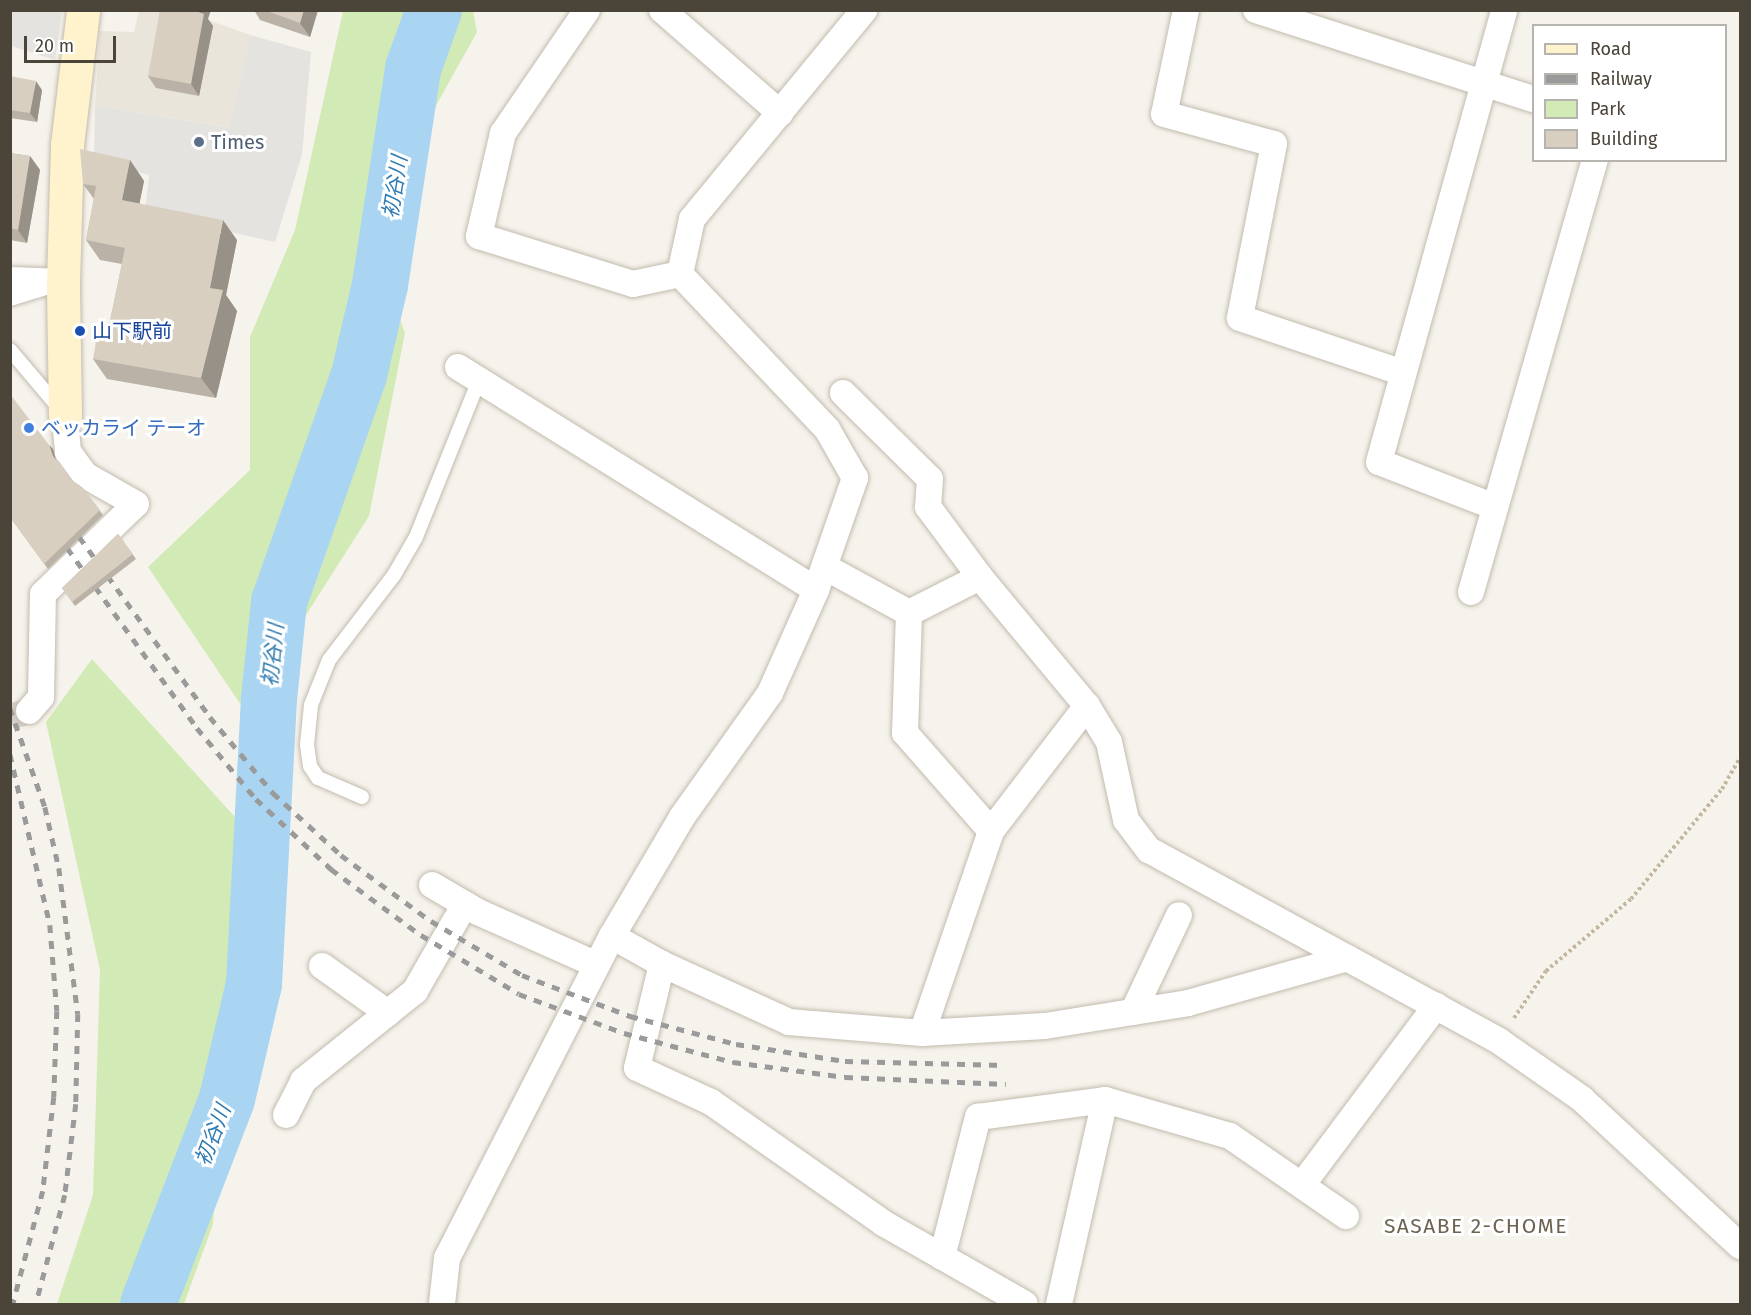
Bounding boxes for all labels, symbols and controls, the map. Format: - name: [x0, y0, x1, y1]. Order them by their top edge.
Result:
- scale bar: [27, 24, 118, 62]
- legend: [1532, 24, 1727, 162]
- text: 20 m: [35, 35, 74, 57]
- text: Road: [1590, 38, 1632, 60]
- text: Railway: [1590, 68, 1652, 90]
- text: Park: [1590, 98, 1625, 120]
- text: Building: [1590, 128, 1657, 150]
- place label: Times: [211, 130, 264, 154]
- marker: Times: [192, 135, 206, 149]
- water label: 初谷川: [378, 154, 412, 220]
- place label: 山下駅前: [92, 319, 172, 343]
- marker: 山下駅前: [73, 324, 87, 338]
- place label: ベッカライ テーオ: [41, 416, 206, 440]
- marker: ベッカライ テーオ: [22, 421, 36, 435]
- water label: 初谷川: [257, 622, 289, 688]
- water label: 初谷川: [190, 1101, 236, 1169]
- district label: SASABE 2-CHOME: [1384, 1213, 1568, 1239]

